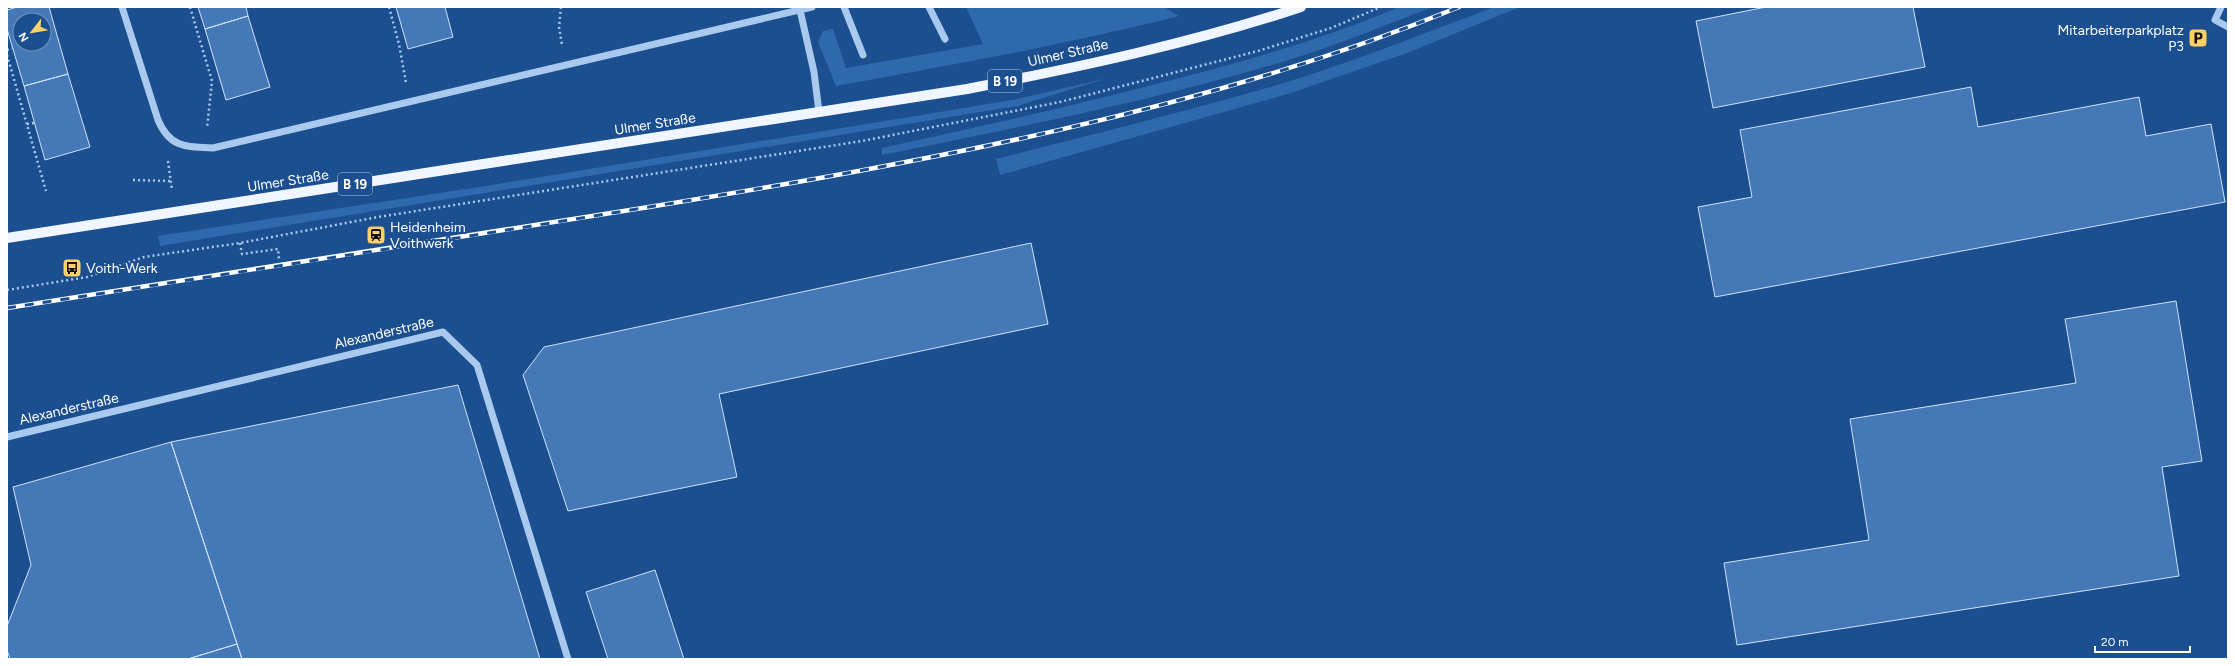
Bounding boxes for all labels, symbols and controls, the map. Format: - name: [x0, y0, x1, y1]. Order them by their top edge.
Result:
- north arrow: [12, 12, 52, 52]
- place label: Mitarbeiterparkplatz P3: [2057, 22, 2184, 55]
- parking icon: Mitarbeiterparkplatz P3: [2187, 27, 2209, 49]
- text: N: [16, 30, 32, 44]
- street label: Ulmer Straße: [1026, 35, 1110, 71]
- road number: B 19: [988, 70, 1022, 92]
- street label: Ulmer Straße: [613, 109, 697, 139]
- street label: Ulmer Straße: [246, 166, 330, 196]
- road number: B 19: [338, 173, 372, 195]
- place label: Heidenheim Voithwerk: [390, 219, 466, 252]
- station icon: Heidenheim Voithwerk: [365, 224, 387, 246]
- bus stop icon: Voith-Werk: [61, 257, 83, 279]
- place label: Voith-Werk: [86, 260, 158, 277]
- street label: Alexanderstraße: [333, 313, 436, 353]
- street label: Alexanderstraße: [18, 389, 121, 429]
- scale bar: [2095, 628, 2190, 654]
- text: 20 m: [2101, 635, 2129, 649]

